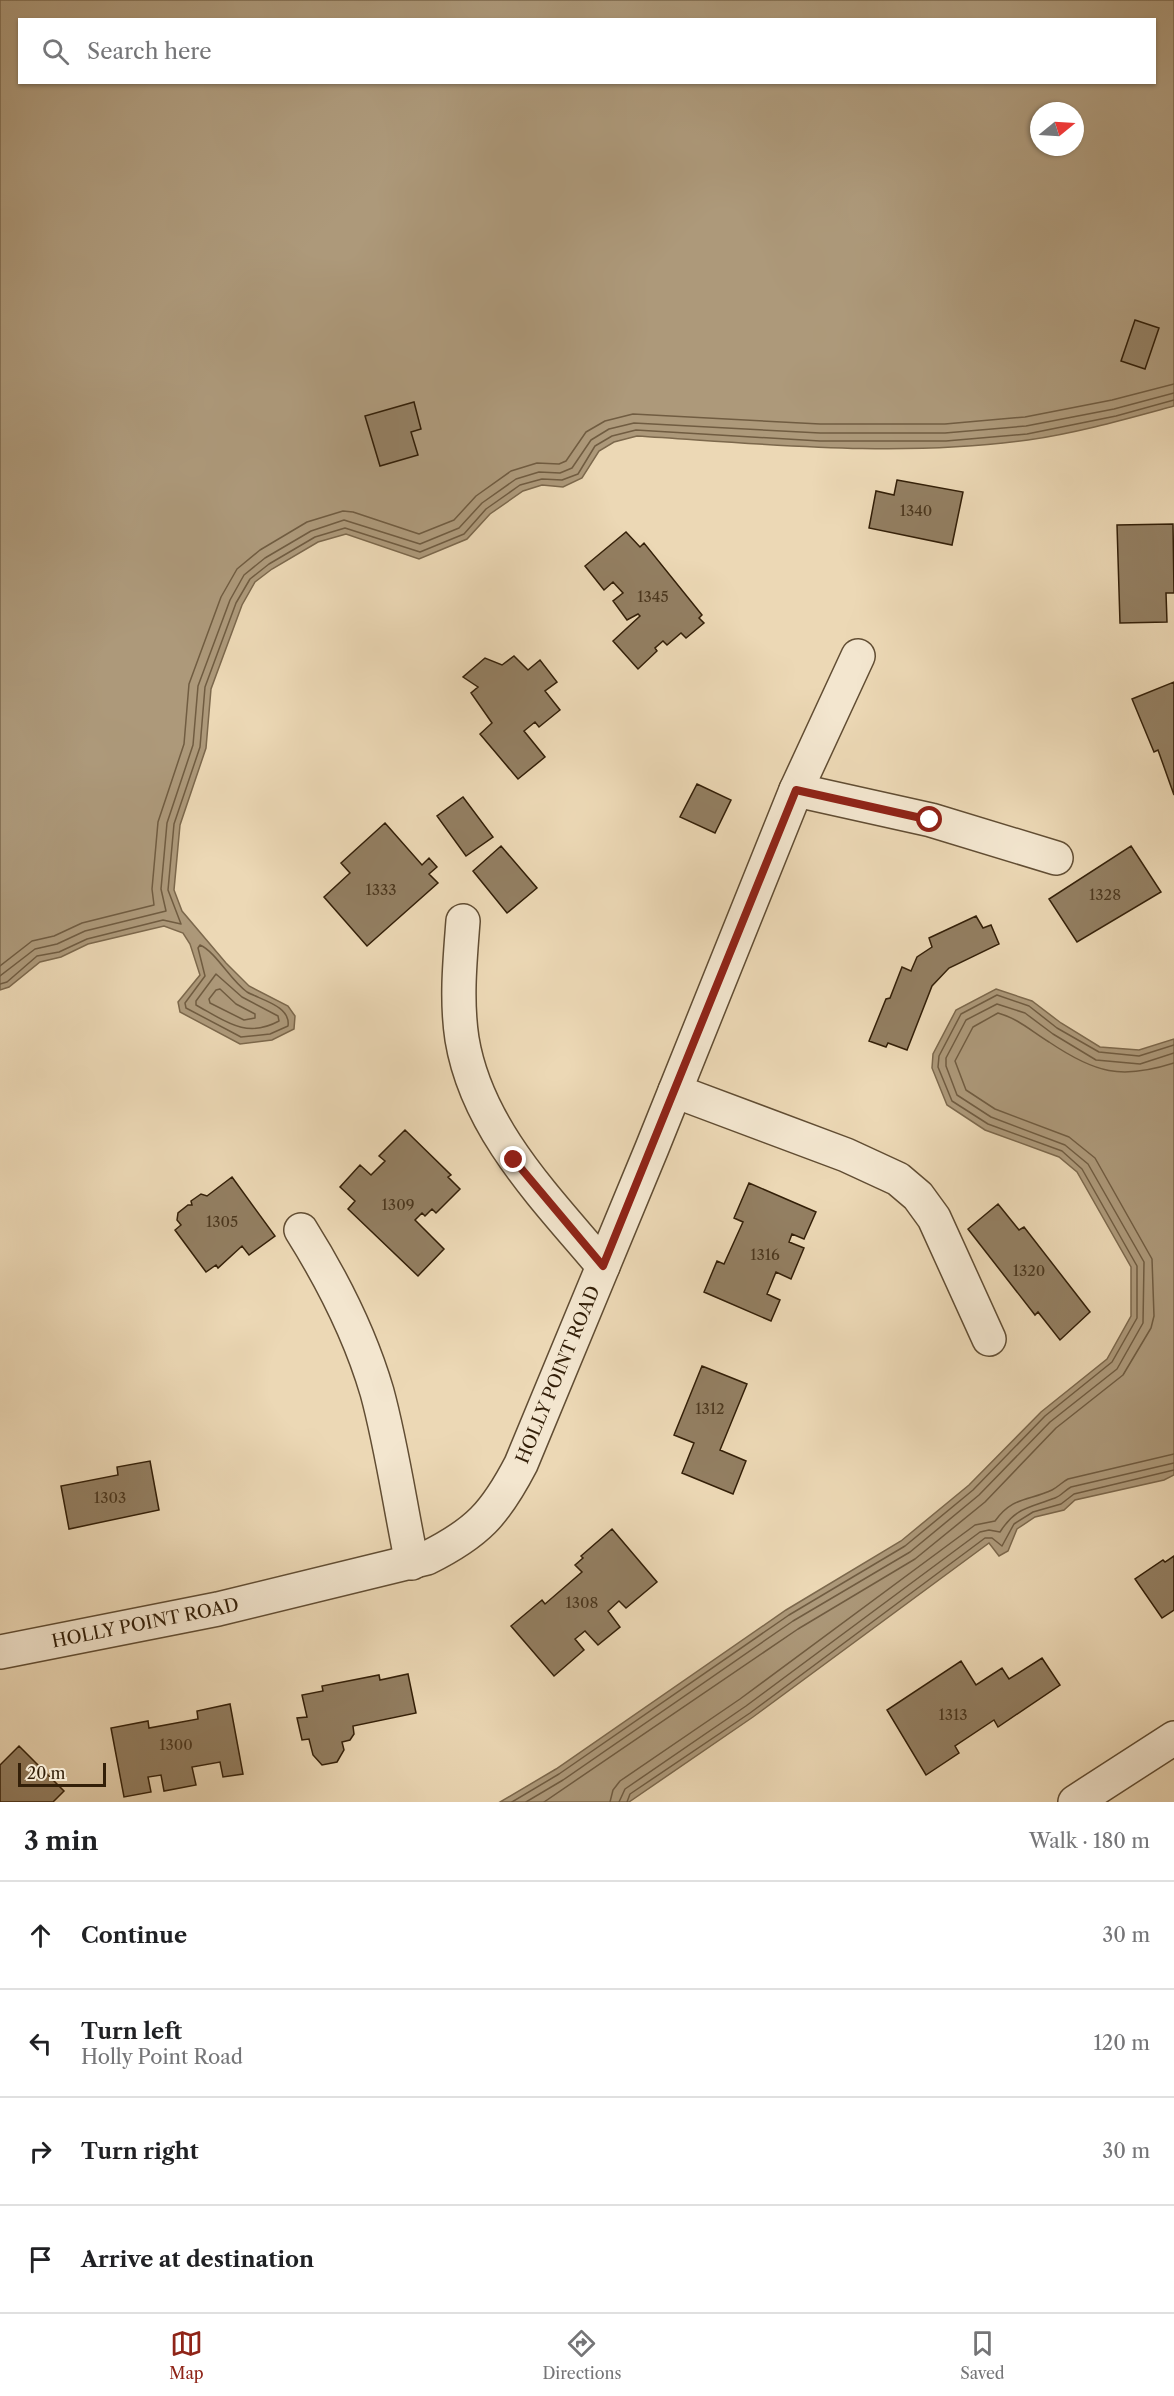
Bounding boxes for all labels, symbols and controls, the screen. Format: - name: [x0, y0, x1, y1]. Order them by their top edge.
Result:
- search box: [18, 18, 1156, 84]
- icon: search: [39, 35, 72, 68]
- text: Search here: [87, 38, 212, 65]
- north arrow: [1030, 102, 1084, 156]
- house number: 1340: [900, 501, 932, 520]
- house number: 1345: [637, 587, 669, 606]
- route start: [916, 806, 942, 832]
- house number: 1333: [365, 880, 397, 899]
- house number: 1328: [1089, 885, 1121, 904]
- route end: [500, 1146, 526, 1172]
- house number: 1309: [382, 1195, 414, 1214]
- house number: 1305: [206, 1212, 238, 1231]
- house number: 1316: [750, 1245, 780, 1264]
- house number: 1320: [1013, 1261, 1045, 1280]
- street label: HOLLY POINT ROAD: [511, 1283, 605, 1467]
- house number: 1312: [695, 1399, 725, 1418]
- house number: 1303: [94, 1488, 126, 1507]
- street label: HOLLY POINT ROAD: [50, 1593, 241, 1653]
- house number: 1308: [566, 1593, 599, 1612]
- house number: 1313: [938, 1705, 968, 1724]
- house number: 1300: [159, 1735, 193, 1754]
- scale bar: [18, 1760, 106, 1788]
- text: 20 m: [27, 1763, 66, 1783]
- text: 3 min: [24, 1825, 98, 1857]
- text: Walk · 180 m: [1029, 1829, 1150, 1853]
- icon: ahead: [24, 1919, 57, 1952]
- text: Continue: [81, 1922, 187, 1949]
- text: 30 m: [1102, 1923, 1150, 1947]
- text: Turn left: [81, 2018, 182, 2045]
- icon: left: [24, 2027, 57, 2060]
- text: 120 m: [1093, 2031, 1150, 2055]
- text: Holly Point Road: [81, 2045, 243, 2069]
- icon: right: [24, 2135, 57, 2168]
- text: Turn right: [81, 2138, 199, 2165]
- text: 30 m: [1102, 2139, 1150, 2163]
- icon: arrive: [24, 2243, 57, 2276]
- text: Arrive at destination: [81, 2246, 314, 2273]
- tab: Map: [169, 2327, 204, 2383]
- tab: Directions: [542, 2327, 621, 2383]
- tab: Saved: [960, 2327, 1005, 2383]

